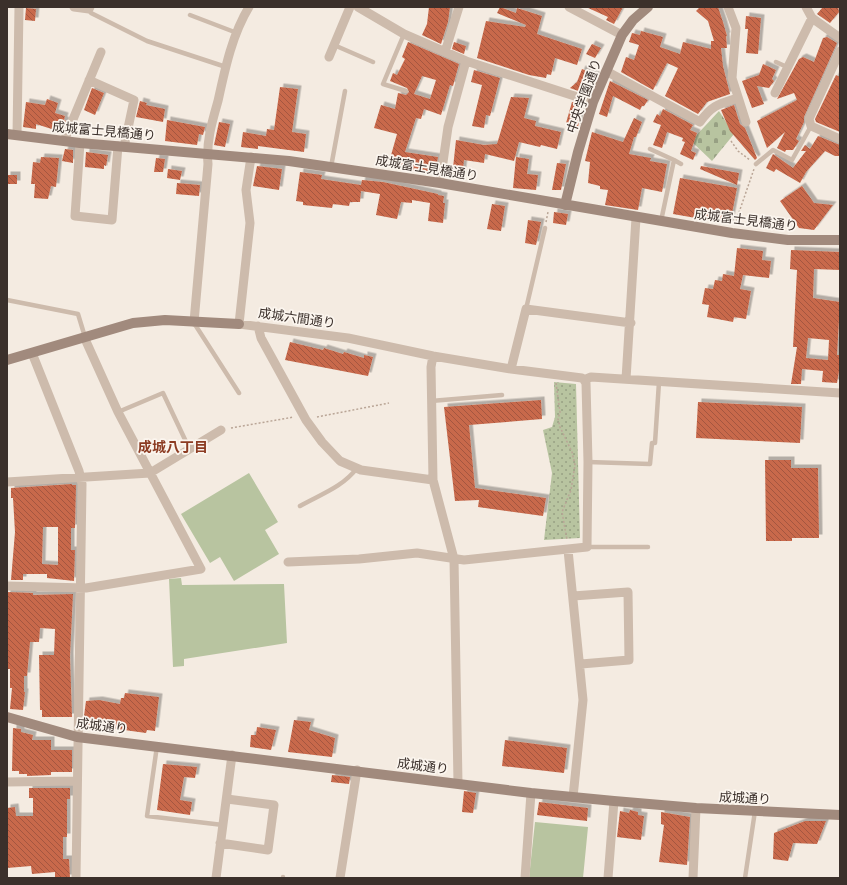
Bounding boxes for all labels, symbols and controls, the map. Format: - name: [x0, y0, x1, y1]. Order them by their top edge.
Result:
- street label: 中央学園通り: [564, 57, 604, 135]
- street label: 成城富士見橋通り: [52, 119, 156, 143]
- street label: 成城富士見橋通り: [374, 152, 480, 184]
- street label: 成城富士見橋通り: [693, 206, 799, 234]
- street label: 成城六間通り: [257, 305, 337, 331]
- district label: 成城八丁目: [138, 439, 208, 456]
- street label: 成城通り: [75, 715, 129, 737]
- street label: 成城通り: [396, 755, 450, 777]
- street label: 成城通り: [719, 789, 771, 807]

